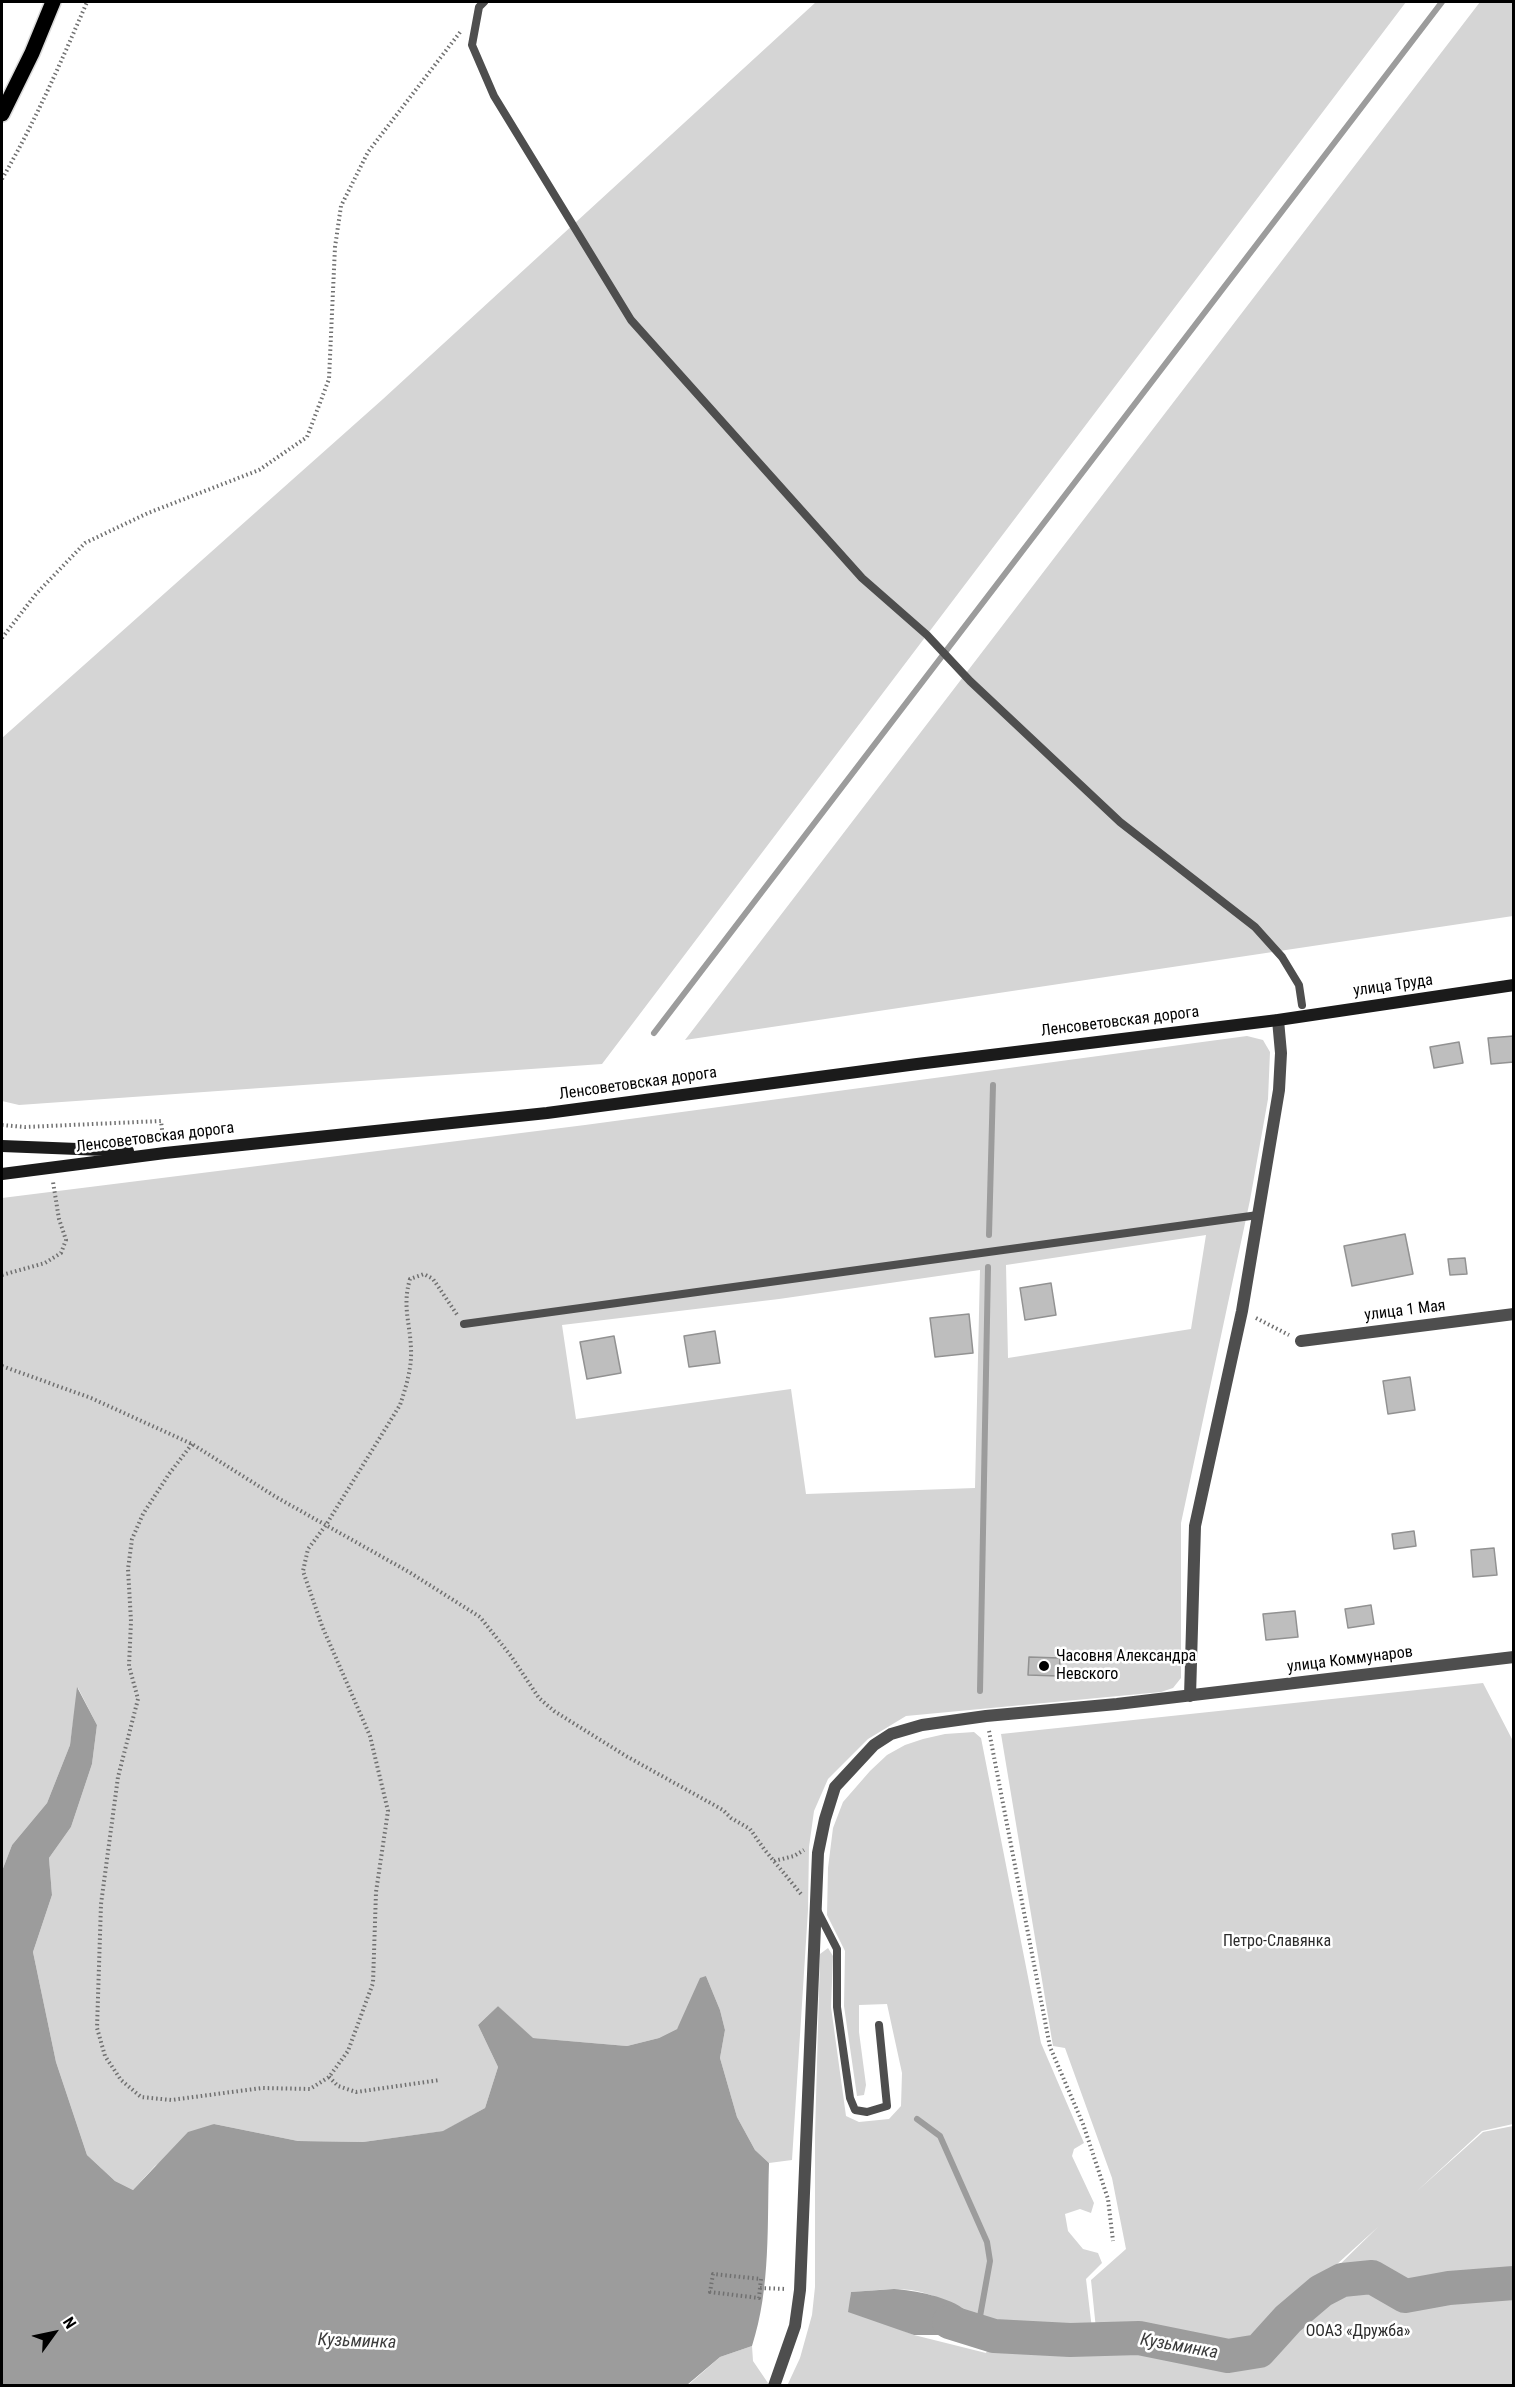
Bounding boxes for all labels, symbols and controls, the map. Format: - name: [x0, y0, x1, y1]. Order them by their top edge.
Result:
- street label: улица Труда: [1352, 971, 1434, 1001]
- street label: Ленсоветовская дорога: [1040, 1003, 1200, 1041]
- street label: Ленсоветовская дорога: [558, 1063, 718, 1105]
- street label: Ленсоветовская дорога: [75, 1119, 235, 1157]
- street label: улица 1 Мая: [1363, 1297, 1447, 1325]
- street label: улица Коммунаров: [1286, 1643, 1414, 1677]
- place label: Часовня Александра Невского: [1056, 1647, 1196, 1685]
- marker: Часовня Александра Невского: [1037, 1659, 1051, 1673]
- park label: Петро-Славянка: [1223, 1932, 1331, 1952]
- north arrow: [24, 2303, 84, 2363]
- text: N: [59, 2314, 80, 2332]
- park label: ООАЗ «Дружба»: [1306, 2322, 1410, 2342]
- water label: Кузьминка: [317, 2330, 397, 2354]
- water label: Кузьминка: [1138, 2330, 1220, 2364]

